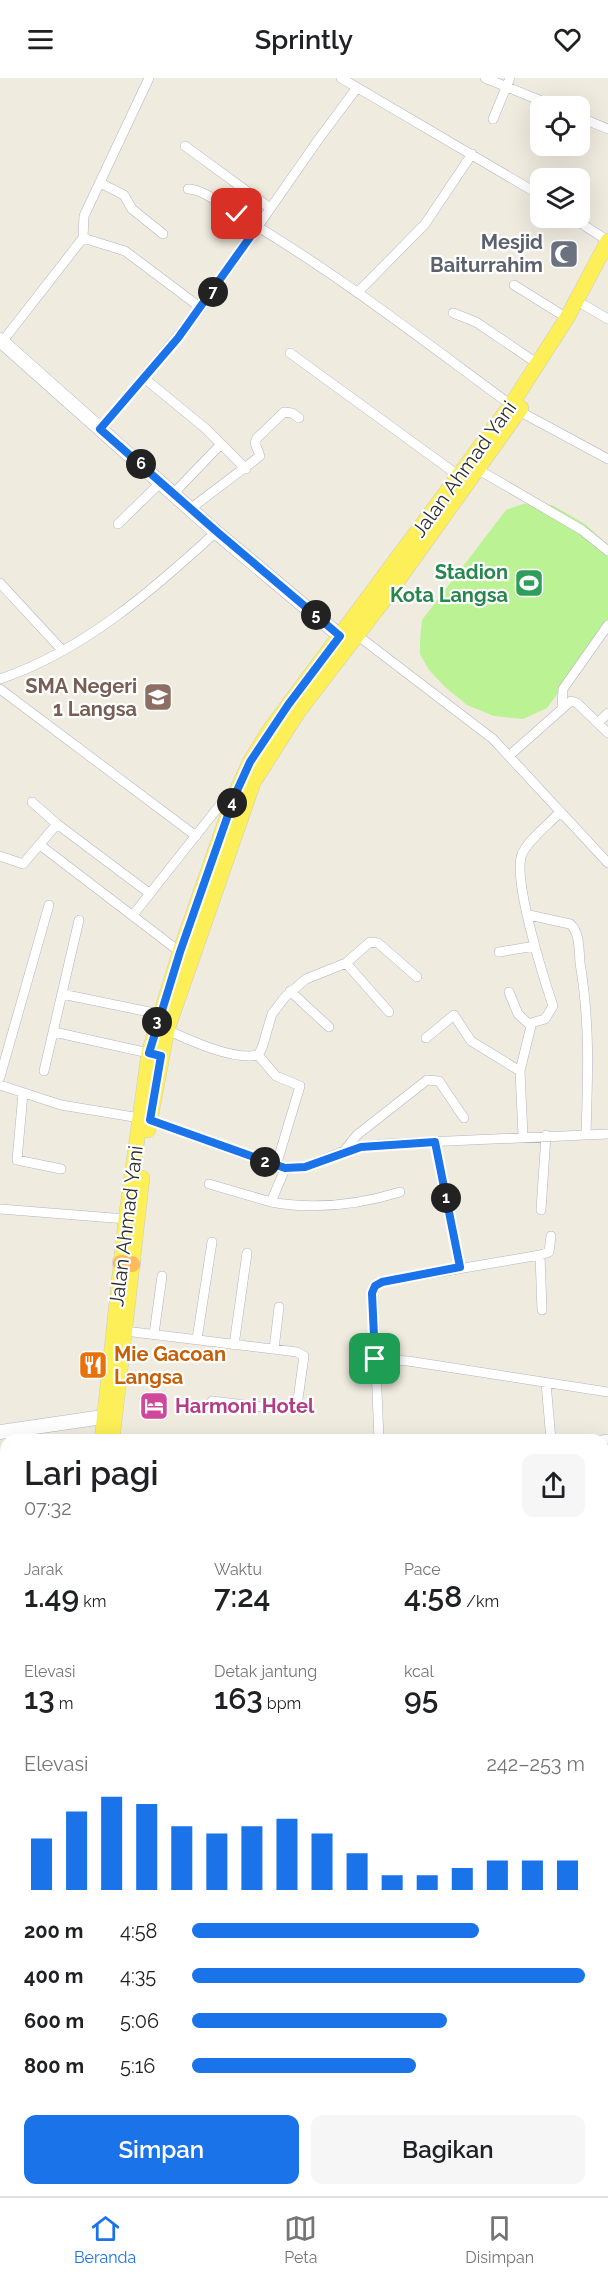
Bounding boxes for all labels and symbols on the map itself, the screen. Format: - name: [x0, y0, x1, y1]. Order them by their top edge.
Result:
- pin: [211, 188, 262, 239]
- place label: Mesjid Baiturrahim: [430, 230, 543, 277]
- mosque icon: Mesjid Baiturrahim: [548, 238, 580, 270]
- pin: 7: [198, 277, 228, 307]
- street label: Jalan Ahmad Yani: [407, 396, 521, 542]
- pin: 6: [126, 449, 156, 479]
- place label: Stadion Kota Langsa: [390, 560, 508, 607]
- sports icon: Stadion Kota Langsa: [513, 567, 545, 599]
- pin: 5: [301, 600, 331, 630]
- place label: SMA Negeri 1 Langsa: [25, 674, 137, 721]
- school or university icon: SMA Negeri 1 Langsa: [142, 681, 174, 713]
- pin: 4: [217, 788, 247, 818]
- pin: 3: [142, 1007, 172, 1037]
- street label: Jalan Ahmad Yani: [104, 1144, 148, 1308]
- pin: 2: [250, 1147, 280, 1177]
- pin: 1: [431, 1183, 461, 1213]
- pin: [349, 1333, 400, 1384]
- place label: Mie Gacoan Langsa: [114, 1342, 226, 1389]
- restaurant icon: Mie Gacoan Langsa: [77, 1349, 109, 1381]
- hotel icon: Harmoni Hotel: [138, 1390, 170, 1422]
- place label: Harmoni Hotel: [175, 1394, 315, 1418]

